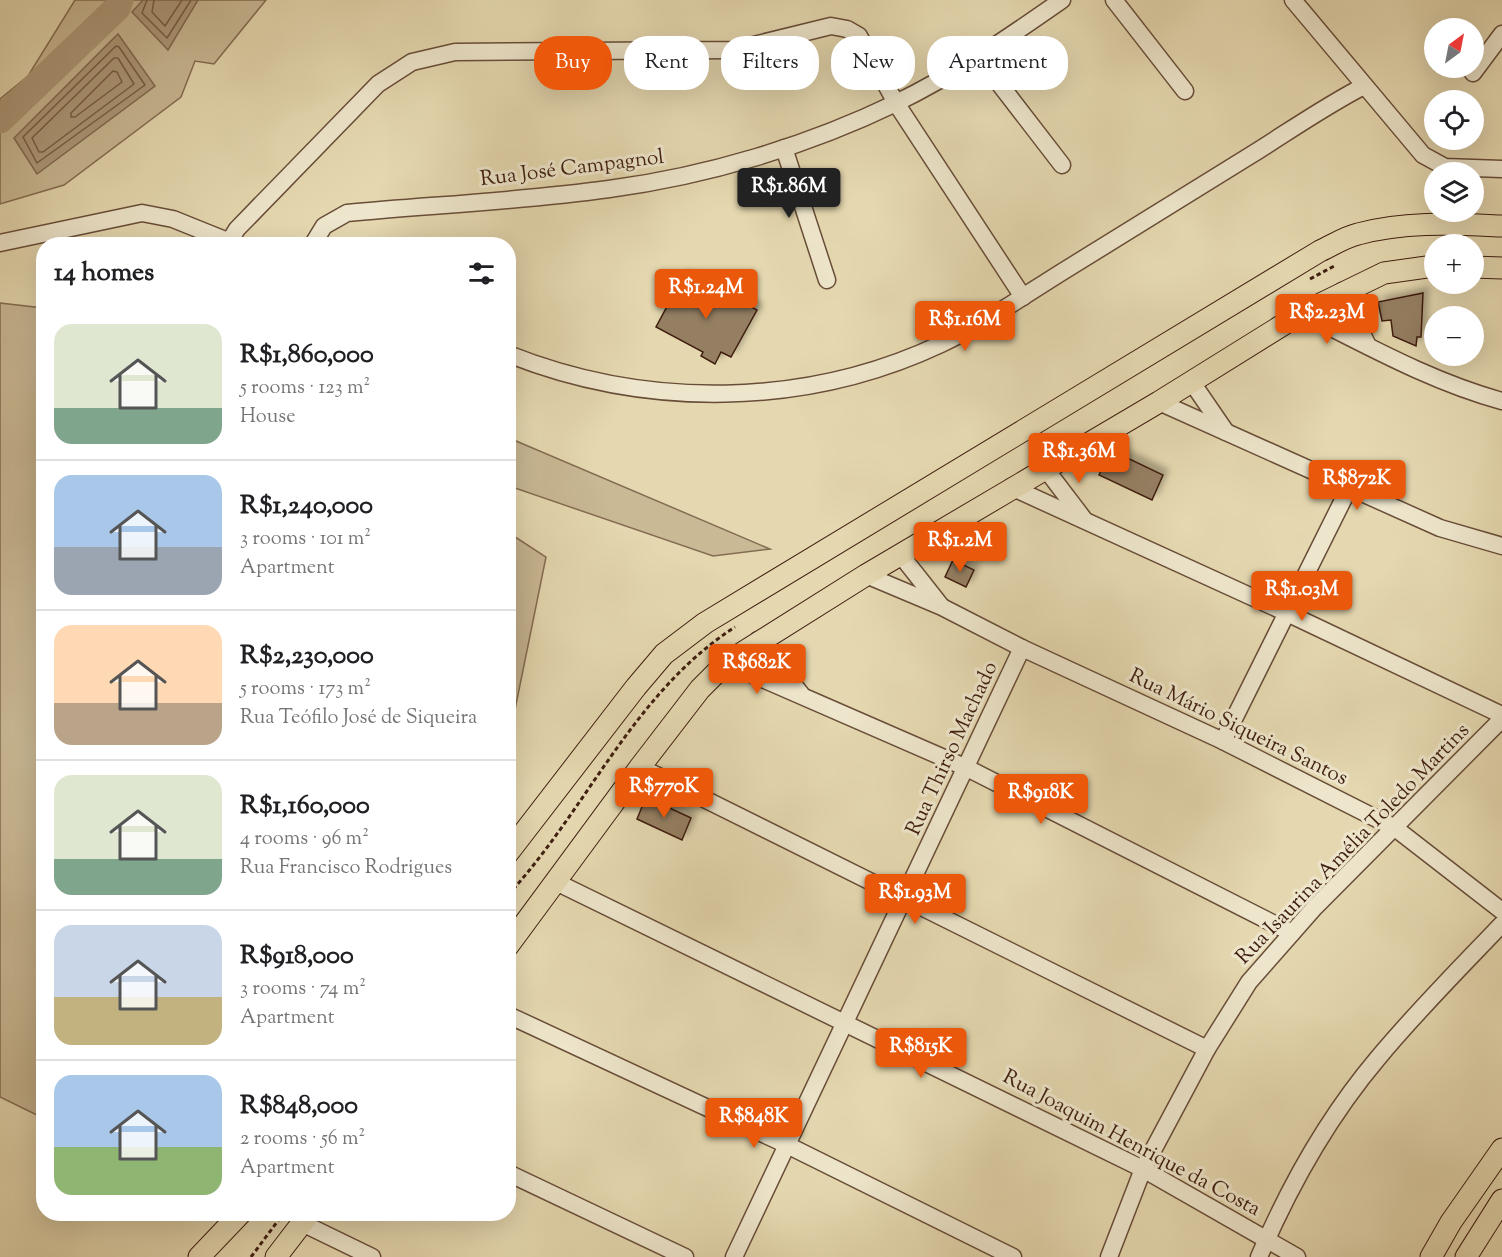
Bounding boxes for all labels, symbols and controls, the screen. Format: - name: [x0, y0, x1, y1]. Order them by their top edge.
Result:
- north arrow: [1424, 18, 1484, 78]
- map controls: [1424, 18, 1484, 366]
- chip: Buy: [534, 36, 612, 90]
- chip: Rent: [624, 36, 709, 90]
- chip: Filters: [721, 36, 819, 90]
- chip: New: [831, 36, 915, 90]
- chip: Apartment: [927, 36, 1068, 90]
- button: locate: [1424, 90, 1484, 150]
- street label: Rua José Campagnol: [479, 143, 666, 195]
- button: layers: [1424, 162, 1484, 222]
- pin: R$1.86M: [734, 168, 844, 219]
- text: R$1.86M: [751, 173, 827, 202]
- button: +: [1424, 234, 1484, 294]
- text: 14 homes: [54, 255, 154, 292]
- icon: filters: [465, 257, 498, 290]
- pin: R$1.24M: [651, 269, 761, 320]
- text: R$1.24M: [669, 274, 743, 303]
- pin: R$2.23M: [1272, 294, 1382, 345]
- text: R$2.23M: [1289, 299, 1365, 328]
- pin: R$1.16M: [910, 301, 1020, 352]
- text: R$1.16M: [929, 306, 1001, 335]
- button: −: [1424, 306, 1484, 366]
- text: R$1,860,000: [240, 337, 374, 374]
- icon: home: [102, 348, 174, 420]
- text: 5 rooms · 123 m²: [240, 374, 370, 403]
- text: House: [240, 403, 295, 432]
- pin: R$1.36M: [1024, 433, 1134, 484]
- text: R$1.36M: [1042, 438, 1116, 467]
- pin: R$872K: [1308, 460, 1406, 511]
- text: R$872K: [1323, 465, 1391, 494]
- text: R$1,240,000: [240, 488, 373, 525]
- icon: home: [102, 499, 174, 571]
- pin: R$1.2M: [911, 522, 1009, 573]
- text: 3 rooms · 101 m²: [240, 525, 371, 554]
- text: R$1.2M: [928, 527, 992, 556]
- text: Apartment: [240, 554, 335, 583]
- pin: R$1.03M: [1247, 571, 1357, 622]
- text: R$1.03M: [1265, 576, 1339, 605]
- text: R$2,230,000: [240, 638, 374, 675]
- pin: R$682K: [708, 644, 806, 695]
- icon: home: [102, 649, 174, 721]
- text: R$682K: [723, 649, 791, 678]
- street label: Rua Thirso Machado: [899, 657, 1006, 841]
- street label: Rua Mário Siqueira Santos: [1124, 662, 1353, 794]
- text: 5 rooms · 173 m²: [240, 675, 371, 704]
- text: Rua Teófilo José de Siqueira: [240, 704, 477, 733]
- street label: Rua Isaurina Amélia Toledo Martins: [1230, 717, 1477, 972]
- pin: R$770K: [615, 768, 713, 819]
- text: R$770K: [629, 773, 699, 802]
- pin: R$918K: [992, 774, 1090, 825]
- text: R$918K: [1008, 779, 1074, 808]
- text: R$1,160,000: [240, 788, 370, 825]
- icon: home: [102, 799, 174, 871]
- text: 4 rooms · 96 m²: [240, 825, 369, 854]
- text: Rua Francisco Rodrigues: [240, 854, 452, 883]
- pin: R$1.93M: [860, 874, 970, 925]
- text: R$1.93M: [879, 879, 951, 908]
- text: R$918,000: [240, 938, 354, 975]
- icon: home: [102, 949, 174, 1021]
- text: 3 rooms · 74 m²: [240, 975, 366, 1004]
- text: Apartment: [240, 1004, 335, 1033]
- pin: R$815K: [872, 1028, 970, 1079]
- text: R$815K: [889, 1033, 953, 1062]
- street label: Rua Joaquim Henrique da Costa: [997, 1063, 1266, 1225]
- text: R$848,000: [240, 1088, 358, 1125]
- pin: R$848K: [705, 1098, 803, 1149]
- icon: home: [102, 1099, 174, 1171]
- text: R$848K: [719, 1103, 789, 1132]
- text: 2 rooms · 56 m²: [240, 1125, 365, 1154]
- text: Apartment: [240, 1154, 335, 1183]

